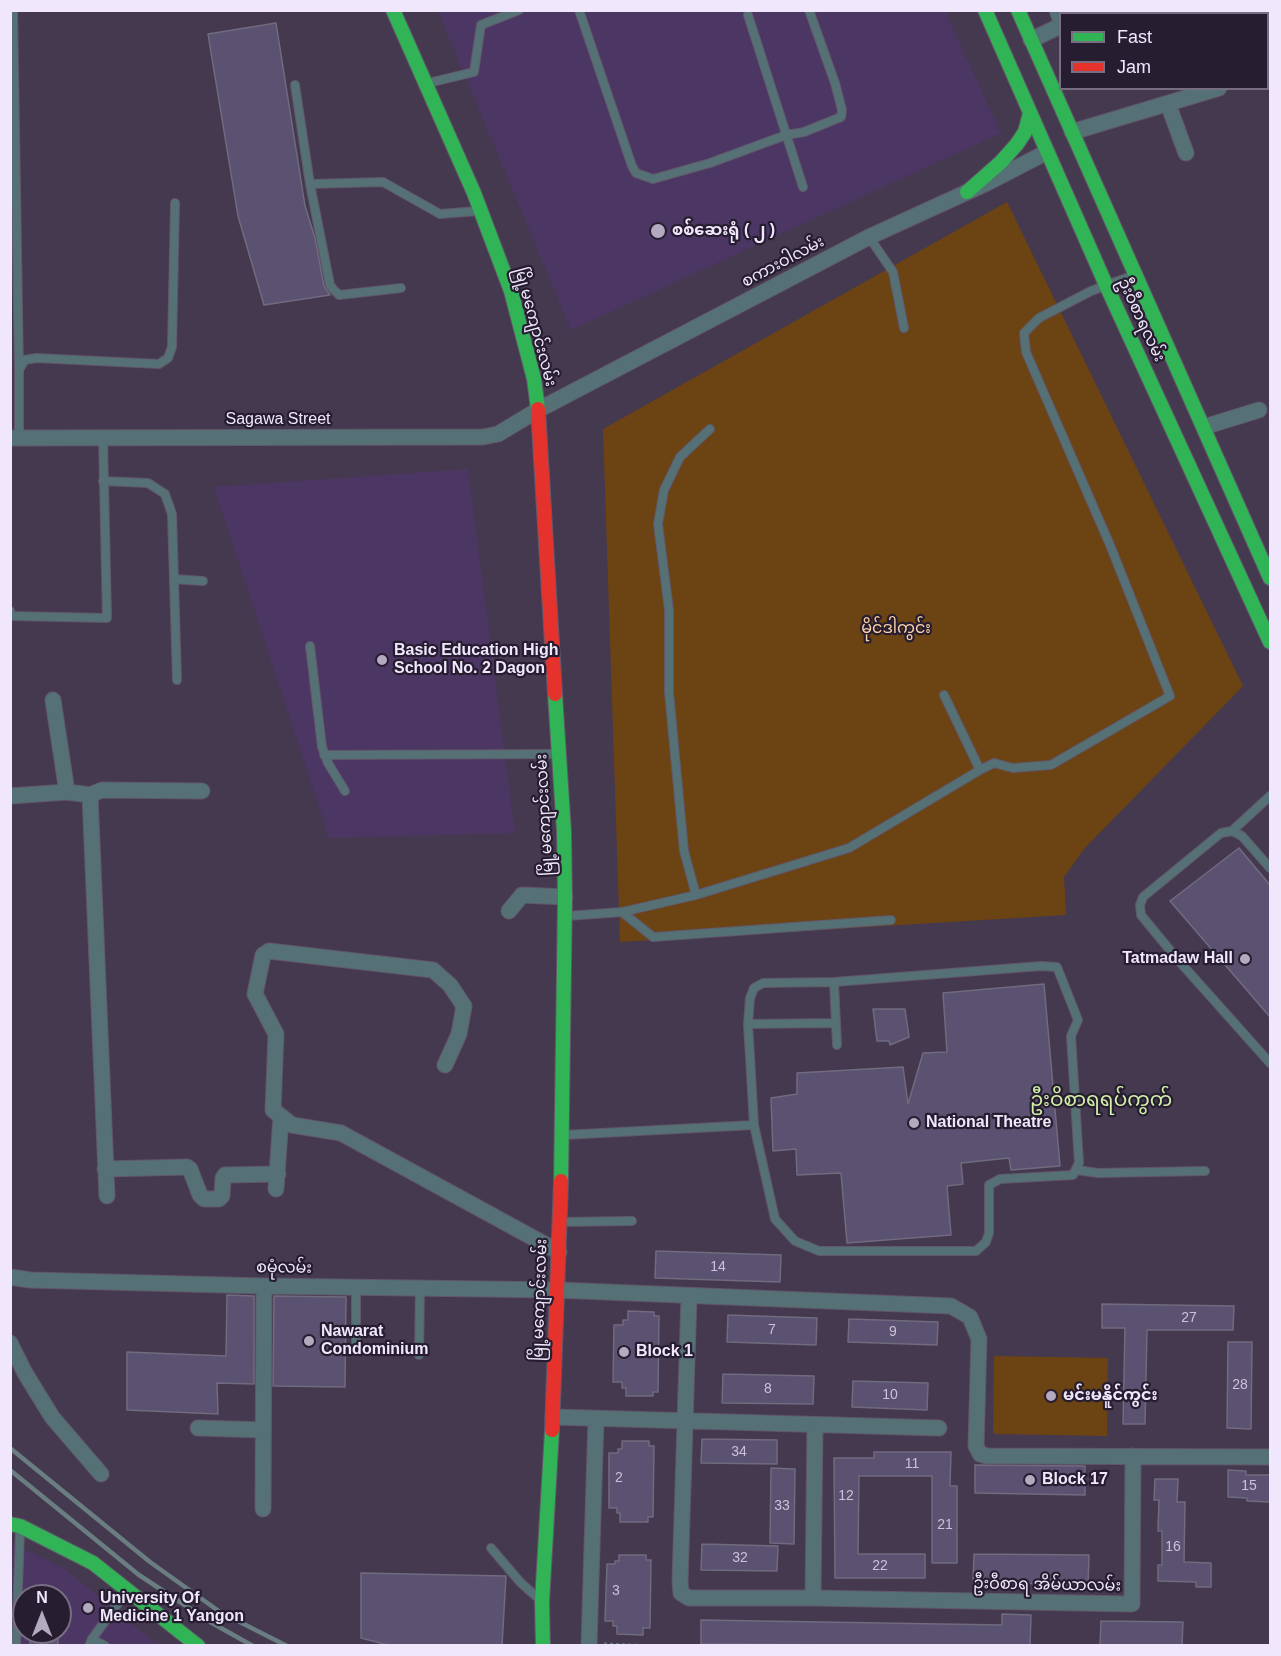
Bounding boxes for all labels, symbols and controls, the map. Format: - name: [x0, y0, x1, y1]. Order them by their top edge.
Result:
- legend: [1059, 12, 1269, 90]
- text: Fast: [1117, 27, 1152, 47]
- text: Jam: [1117, 57, 1151, 77]
- place label: စစ်ဆေးရုံ ( ၂ ): [672, 221, 775, 241]
- marker: စစ်ဆေးရုံ ( ၂ ): [649, 222, 667, 240]
- street label: စကားဝါလမ်း: [738, 232, 828, 292]
- street label: မြို့မကျောင်းလမ်း: [510, 265, 560, 389]
- street label: ဦးဝီစာရလမ်း: [1113, 275, 1169, 365]
- street label: Sagawa Street: [226, 410, 330, 430]
- park label: မိုင်ဒါကွင်း: [861, 619, 931, 639]
- place label: Basic Education High School No. 2 Dagon: [394, 641, 558, 679]
- marker: Basic Education High School No. 2 Dagon: [375, 653, 389, 667]
- street label: မြို့မကျောင်းလမ်း: [532, 753, 558, 877]
- place label: Tatmadaw Hall: [1122, 949, 1233, 969]
- marker: Tatmadaw Hall: [1238, 952, 1252, 966]
- district label: ဦးဝိစာရရပ်ကွက်: [1030, 1088, 1172, 1112]
- place label: National Theatre: [926, 1113, 1051, 1133]
- marker: National Theatre: [907, 1116, 921, 1130]
- street label: မြို့မကျောင်းလမ်း: [528, 1239, 552, 1361]
- street label: စမုံလမ်း: [256, 1258, 312, 1278]
- house number: 14: [710, 1259, 726, 1275]
- house number: 27: [1181, 1310, 1197, 1326]
- place label: Nawarat Condominium: [321, 1322, 429, 1360]
- house number: 7: [768, 1322, 776, 1338]
- house number: 9: [889, 1324, 897, 1340]
- marker: Nawarat Condominium: [302, 1334, 316, 1348]
- place label: Block 1: [636, 1342, 693, 1362]
- marker: Block 1: [617, 1345, 631, 1359]
- house number: 28: [1232, 1377, 1248, 1393]
- house number: 8: [764, 1381, 772, 1397]
- place label: မင်းမနိူင်ကွင်း: [1063, 1386, 1158, 1406]
- house number: 10: [882, 1387, 898, 1403]
- marker: မင်းမနိူင်ကွင်း: [1044, 1389, 1058, 1403]
- house number: 34: [731, 1444, 747, 1460]
- house number: 11: [905, 1456, 919, 1472]
- house number: 2: [615, 1470, 623, 1486]
- place label: Block 17: [1042, 1470, 1108, 1490]
- marker: Block 17: [1023, 1473, 1037, 1487]
- house number: 15: [1241, 1478, 1257, 1494]
- house number: 12: [838, 1488, 854, 1504]
- house number: 33: [774, 1498, 790, 1514]
- house number: 21: [937, 1517, 953, 1533]
- house number: 16: [1165, 1539, 1181, 1555]
- house number: 32: [732, 1550, 748, 1566]
- house number: 22: [872, 1558, 888, 1574]
- street label: ဦးဝီစာရ အိမ်ယာလမ်း: [973, 1574, 1121, 1596]
- house number: 3: [612, 1583, 620, 1599]
- north arrow: [12, 1584, 72, 1644]
- text: N: [36, 1589, 48, 1606]
- place label: University Of Medicine 1 Yangon: [100, 1589, 244, 1627]
- marker: University Of Medicine 1 Yangon: [81, 1601, 95, 1615]

